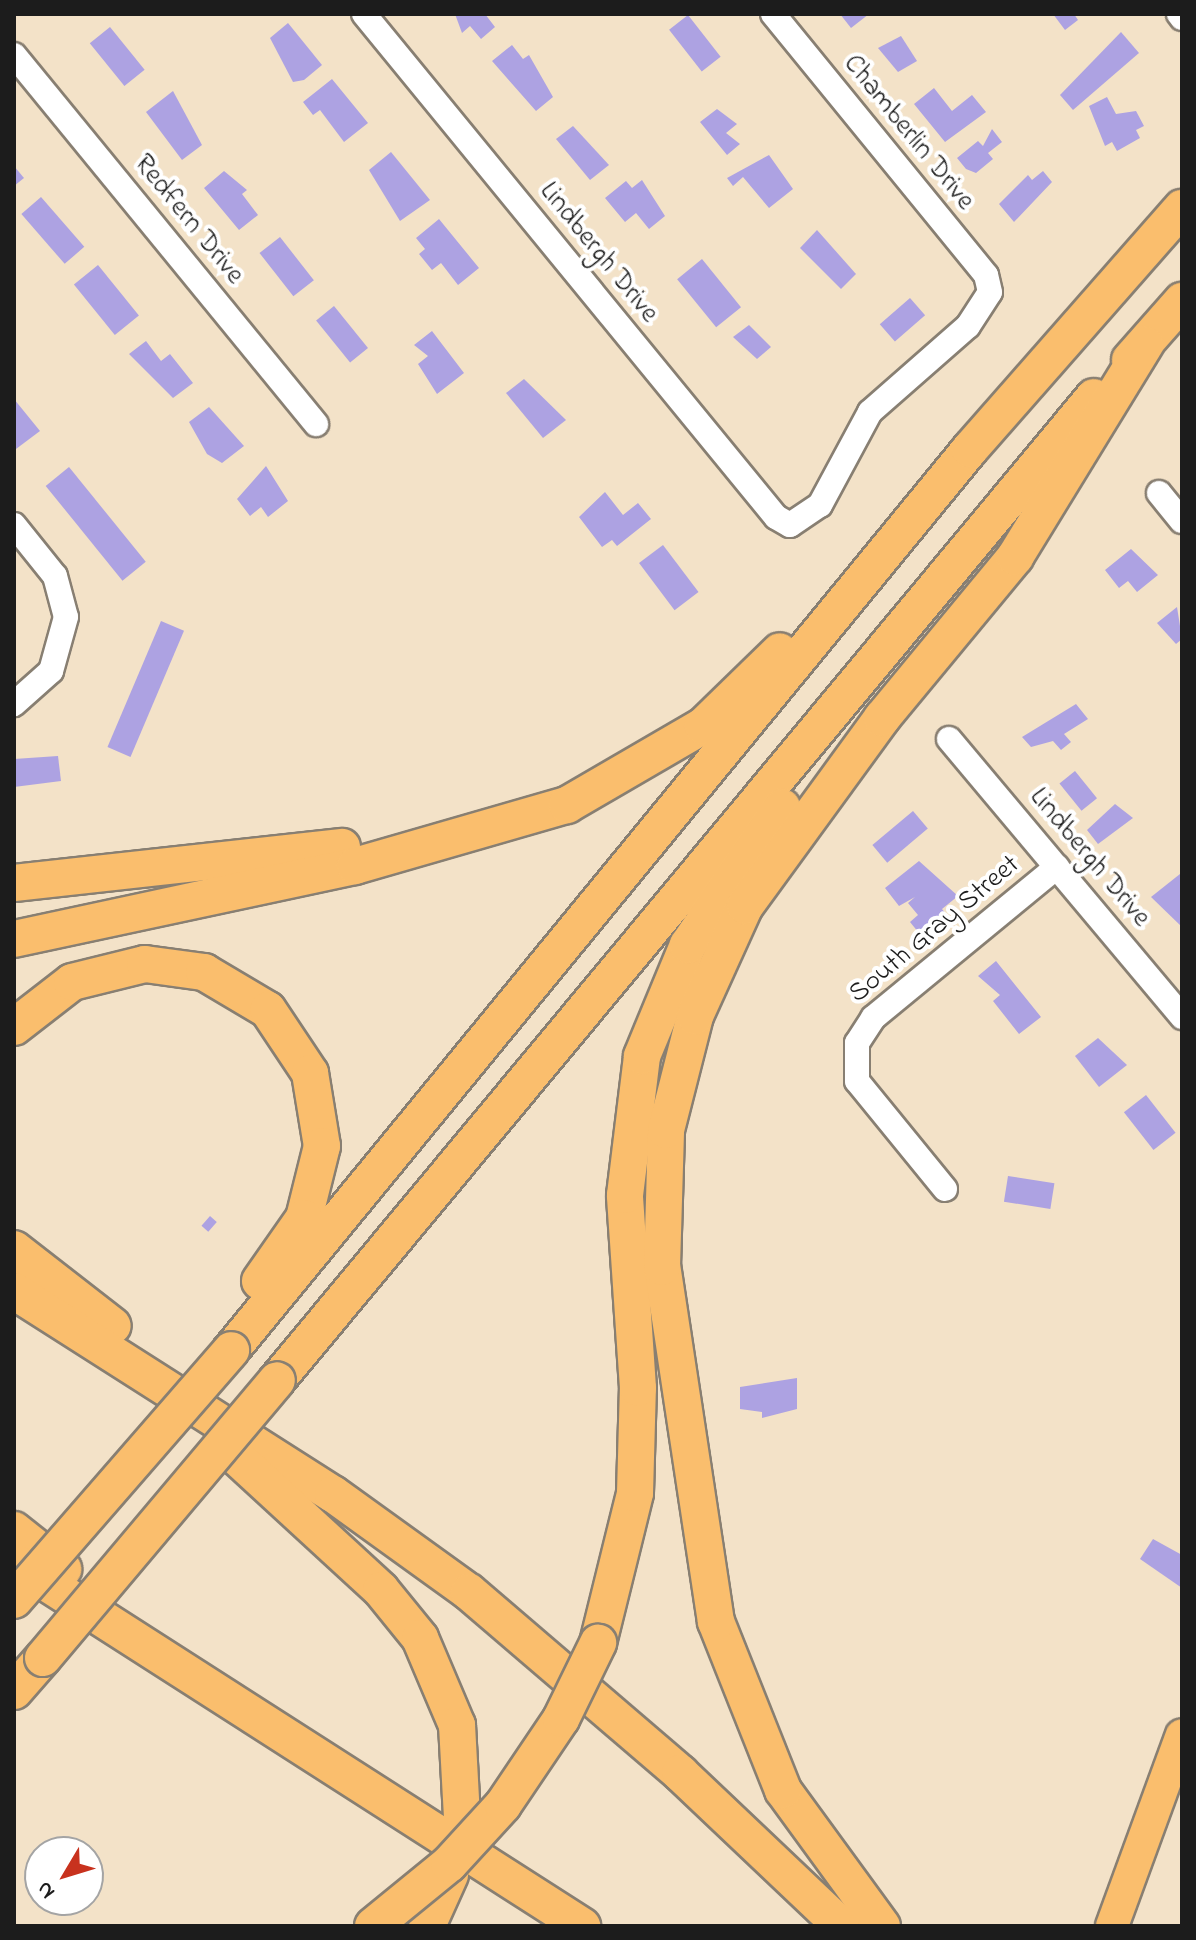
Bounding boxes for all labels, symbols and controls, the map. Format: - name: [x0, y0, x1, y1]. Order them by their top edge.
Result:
- street label: Chamberlin Drive: [835, 48, 981, 218]
- street label: Redfern Drive: [125, 148, 251, 292]
- street label: Lindbergh Drive: [531, 176, 665, 330]
- street label: Lindbergh Drive: [1021, 782, 1157, 934]
- street label: South Gray Street: [843, 849, 1027, 1011]
- north arrow: [24, 1836, 104, 1916]
- text: N: [29, 1874, 64, 1905]

